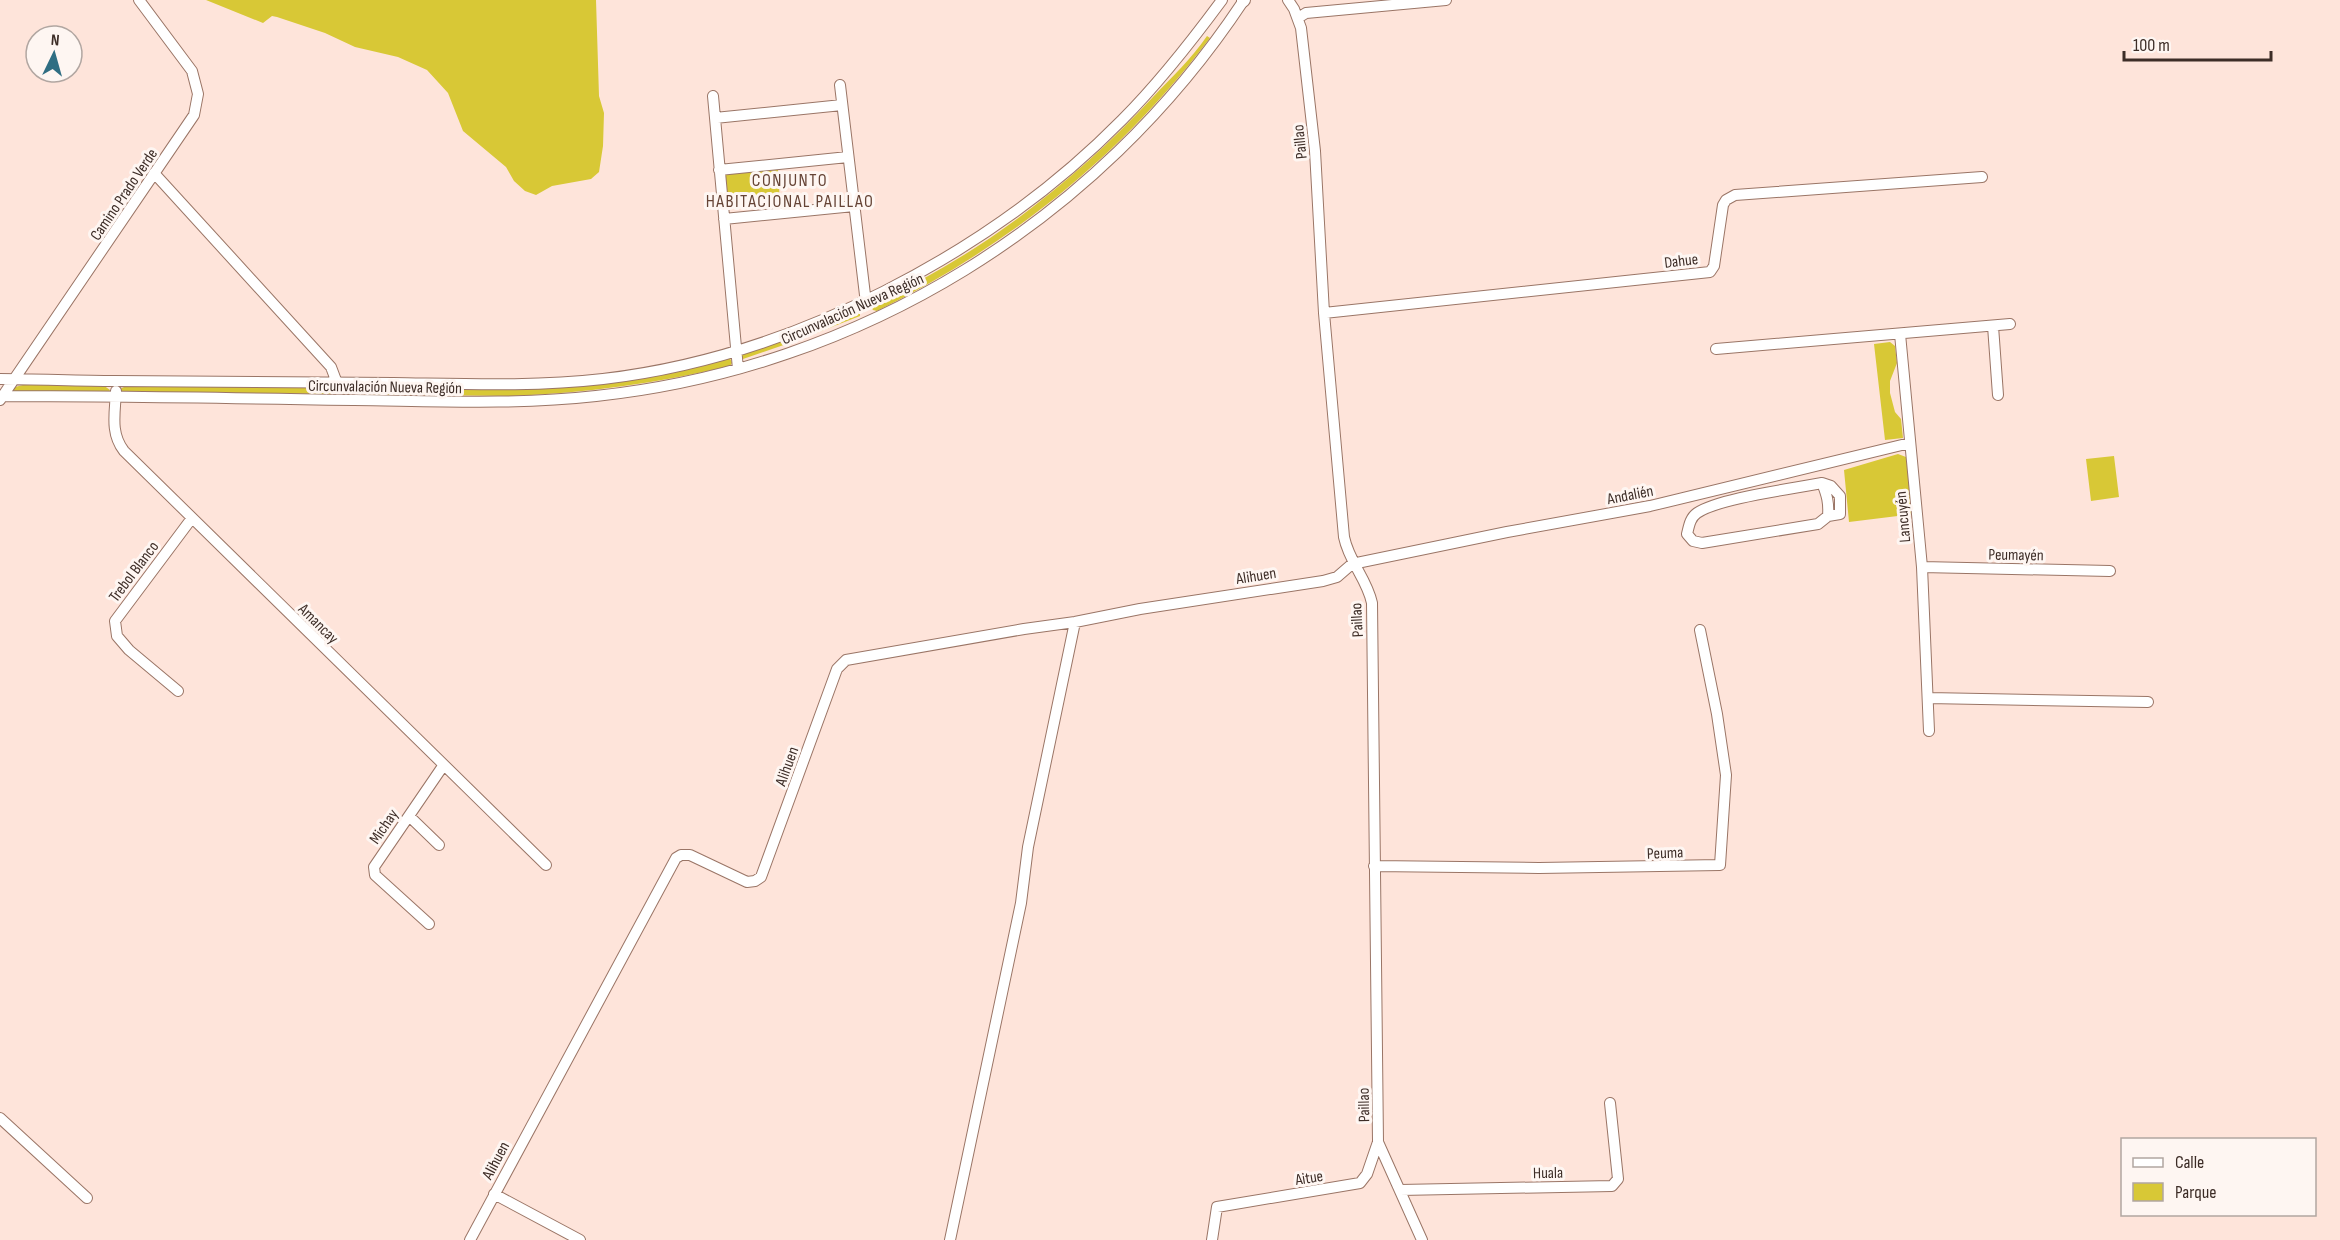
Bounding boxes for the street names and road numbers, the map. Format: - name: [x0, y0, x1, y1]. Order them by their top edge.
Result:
- street label: Paillao: [1289, 124, 1312, 160]
- street label: Camino Prado Verde: [87, 145, 162, 244]
- street label: Dahue: [1663, 250, 1699, 273]
- street label: Circunvalación Nueva Región: [778, 269, 927, 349]
- street label: Circunvalación Nueva Región: [308, 377, 462, 398]
- street label: Andalién: [1605, 482, 1655, 509]
- street label: Lancuyén: [1892, 490, 1915, 543]
- street label: Trebol Blanco: [105, 538, 163, 606]
- street label: Peumayén: [1988, 546, 2044, 565]
- street label: Alihuen: [1234, 564, 1278, 589]
- street label: Amancay: [293, 599, 342, 648]
- street label: Paillao: [1347, 602, 1368, 638]
- street label: Alihuen: [771, 744, 803, 790]
- street label: Michay: [366, 806, 403, 848]
- street label: Peuma: [1647, 843, 1684, 864]
- street label: Paillao: [1355, 1088, 1374, 1122]
- street label: Alihuen: [478, 1139, 514, 1184]
- street label: Huala: [1533, 1164, 1563, 1183]
- street label: Aitue: [1293, 1167, 1324, 1190]

